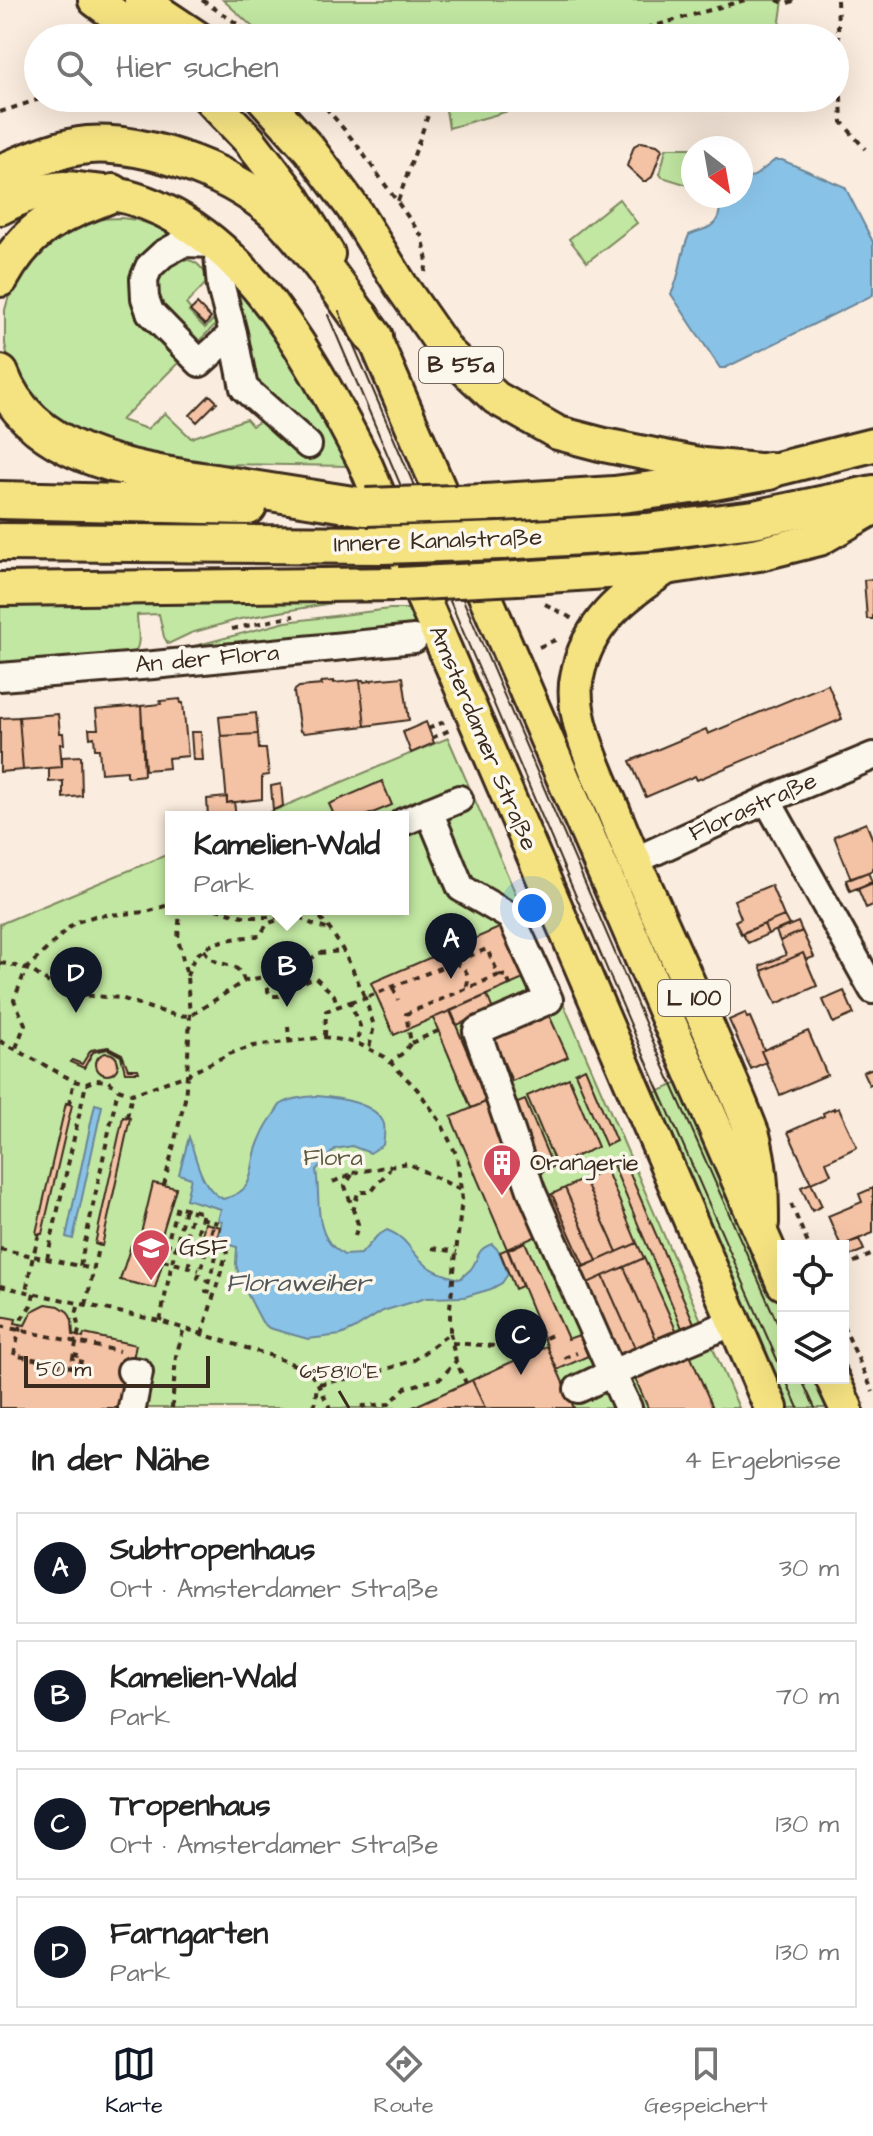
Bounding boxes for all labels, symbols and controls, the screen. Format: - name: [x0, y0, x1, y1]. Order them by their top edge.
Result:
- search box: [24, 24, 849, 112]
- icon: search: [52, 46, 96, 90]
- text: Hier suchen: [116, 47, 279, 89]
- north arrow: [681, 136, 753, 208]
- road number: B 55a: [419, 347, 503, 383]
- street label: Innere Kanalstraße: [333, 520, 543, 562]
- street label: Amsterdamer Straße: [420, 620, 546, 856]
- street label: An der Flora: [134, 636, 280, 682]
- street label: Florastraße: [684, 764, 822, 850]
- popup: [165, 811, 409, 915]
- text: Kamelien-Wald: [194, 824, 380, 866]
- text: Park: [194, 866, 254, 902]
- your location: [512, 888, 552, 928]
- pin: A: [425, 913, 477, 979]
- pin: B: [261, 941, 313, 1007]
- pin: D: [50, 947, 102, 1013]
- road number: L 100: [658, 980, 730, 1016]
- park label: Flora: [303, 1141, 363, 1175]
- building icon: Orangerie: [481, 1142, 523, 1197]
- place label: Orangerie: [530, 1146, 639, 1181]
- school or university icon: GSF: [130, 1227, 172, 1282]
- place label: GSF: [179, 1231, 228, 1265]
- map controls: [777, 1240, 849, 1384]
- button: locate: [777, 1240, 849, 1312]
- water label: Floraweiher: [226, 1265, 373, 1301]
- pin: C: [495, 1309, 547, 1375]
- button: layers: [777, 1312, 849, 1384]
- scale bar: [24, 1352, 210, 1388]
- text: 50 m: [36, 1354, 91, 1385]
- text: 6°58'10"E: [299, 1358, 379, 1386]
- text: In der Nähe: [32, 1436, 210, 1484]
- text: 4 Ergebnisse: [684, 1442, 841, 1478]
- text: Subtropenhaus: [110, 1529, 315, 1571]
- text: A: [52, 1550, 68, 1586]
- text: 30 m: [779, 1550, 839, 1586]
- text: Ort · Amsterdamer Straße: [110, 1571, 439, 1607]
- text: Kamelien-Wald: [110, 1657, 296, 1699]
- text: B: [51, 1678, 69, 1714]
- text: 70 m: [776, 1678, 839, 1714]
- text: Park: [110, 1699, 170, 1735]
- text: Tropenhaus: [110, 1785, 270, 1827]
- text: C: [51, 1806, 69, 1842]
- text: 130 m: [775, 1806, 839, 1842]
- text: Ort · Amsterdamer Straße: [110, 1827, 439, 1863]
- text: Farngarten: [110, 1913, 268, 1955]
- text: D: [52, 1934, 68, 1970]
- text: 130 m: [775, 1934, 839, 1970]
- text: Park: [110, 1955, 170, 1991]
- tab: Karte: [105, 2042, 163, 2121]
- tab: Route: [374, 2042, 434, 2121]
- tab: Gespeichert: [644, 2042, 768, 2121]

